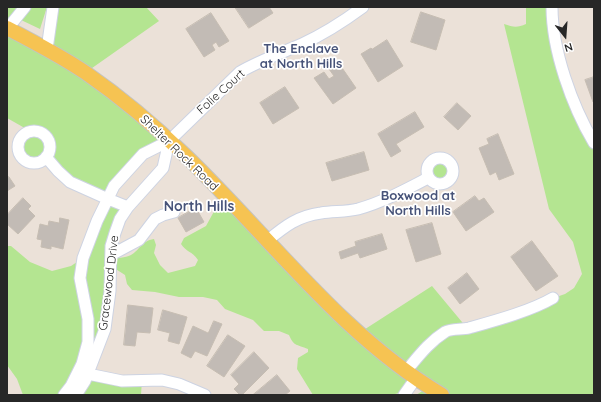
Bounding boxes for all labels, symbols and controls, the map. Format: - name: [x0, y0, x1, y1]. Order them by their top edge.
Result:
- north arrow: [545, 16, 585, 56]
- text: N: [563, 40, 574, 55]
- district label: The Enclave at North Hills: [260, 41, 342, 72]
- street label: Folie Court: [194, 67, 248, 117]
- street label: Shelter Rock Road: [137, 112, 221, 194]
- district label: Boxwood at North Hills: [381, 188, 455, 219]
- district label: North Hills: [164, 199, 234, 215]
- street label: Gracewood Drive: [96, 234, 122, 332]

